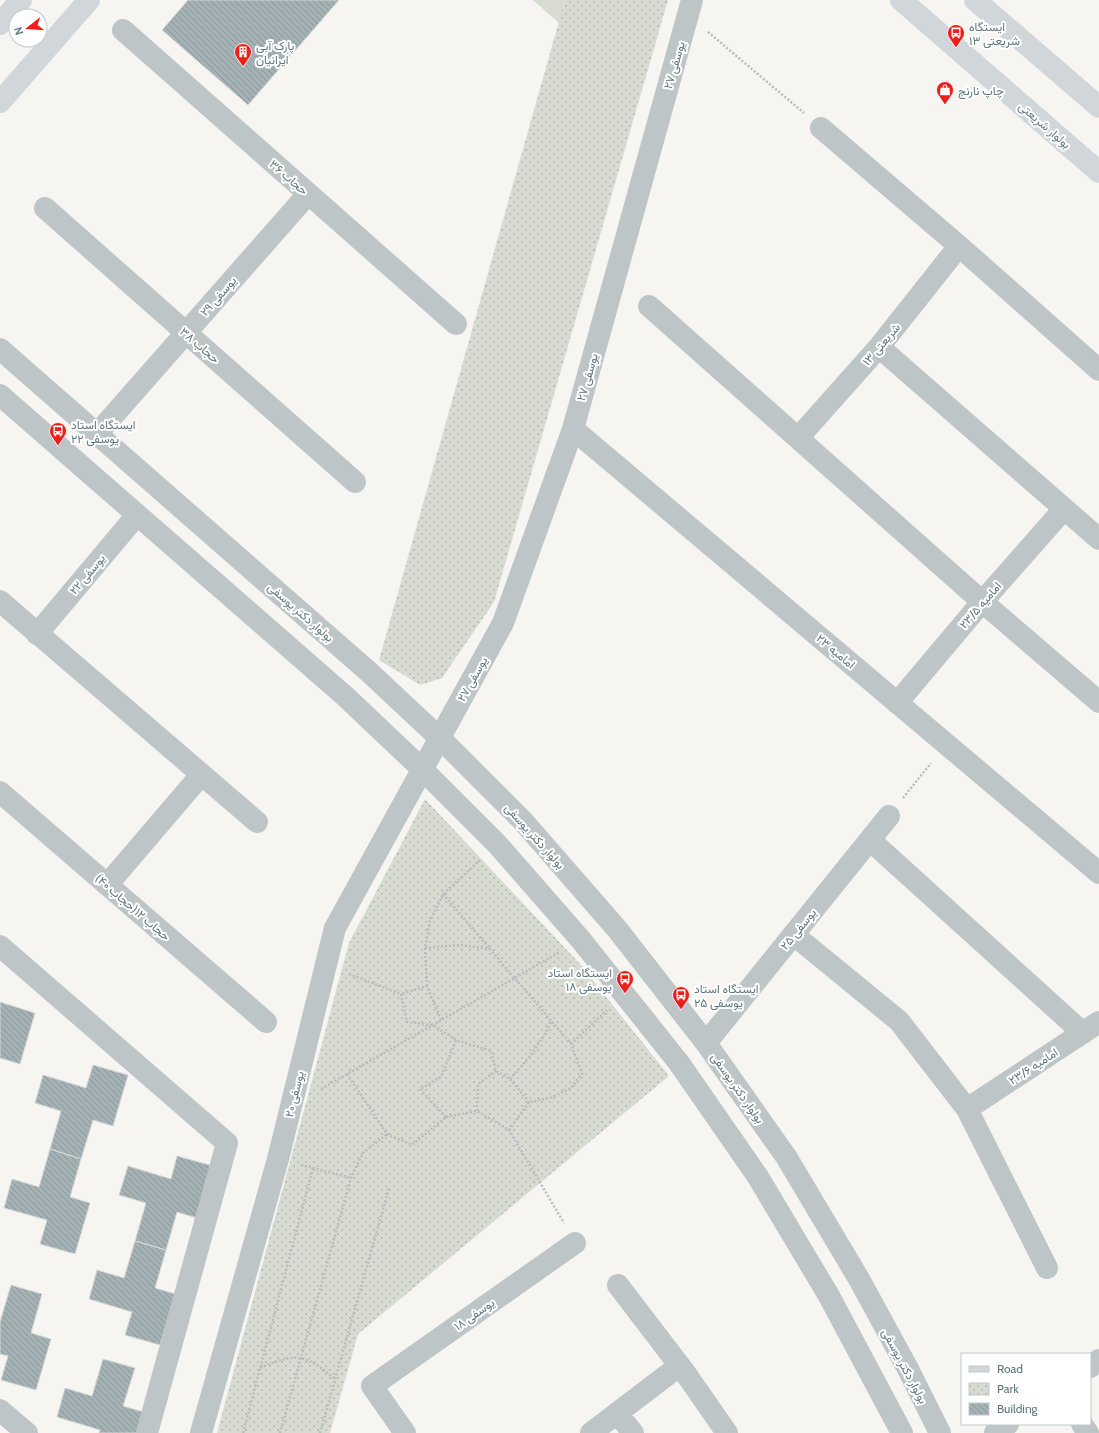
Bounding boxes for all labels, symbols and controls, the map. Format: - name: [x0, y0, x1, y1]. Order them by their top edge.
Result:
- north arrow: [8, 8, 48, 48]
- place label: ایستگاه شریعتی ۱۳: [969, 19, 1020, 49]
- bus stop icon: ایستگاه شریعتی ۱۳: [946, 23, 966, 48]
- text: N: [11, 25, 26, 37]
- place label: پارک آبی ایرانیان: [256, 38, 295, 68]
- street label: یوسفی ۲۷: [660, 39, 689, 91]
- building icon: پارک آبی ایرانیان: [233, 42, 253, 67]
- shop icon: چاپ نارنج: [935, 80, 955, 105]
- place label: چاپ نارنج: [958, 83, 1004, 100]
- street label: بولوار شریعتی: [1015, 98, 1074, 152]
- street label: حجاب ۳۶: [267, 156, 311, 198]
- street label: یوسفی ۲۹: [197, 273, 240, 320]
- street label: شریعتی ۱۳: [859, 320, 904, 369]
- street label: حجاب ۳۸: [177, 324, 223, 366]
- street label: یوسفی ۲۷: [573, 351, 602, 403]
- place label: ایستگاه استاد یوسفی ۲۲: [71, 417, 136, 447]
- bus stop icon: ایستگاه استاد یوسفی ۲۲: [48, 421, 68, 446]
- street label: یوسفی ۲۲: [66, 551, 109, 598]
- street label: بولوار دکتر یوسفی: [264, 579, 337, 646]
- street label: امامیه ۲۳/۵: [956, 579, 1004, 631]
- street label: امامیه ۲۳: [813, 630, 859, 672]
- street label: یوسفی ۲۷: [454, 654, 491, 705]
- street label: بولوار دکتر یوسفی: [501, 800, 568, 872]
- street label: حجاب ۱۲(حجاب ۴۰): [92, 870, 174, 944]
- street label: یوسفی ۲۵: [777, 905, 820, 953]
- place label: ایستگاه استاد یوسفی ۱۸: [547, 965, 612, 995]
- bus stop icon: ایستگاه استاد یوسفی ۱۸: [615, 969, 635, 994]
- place label: ایستگاه استاد یوسفی ۲۵: [694, 981, 759, 1011]
- bus stop icon: ایستگاه استاد یوسفی ۲۵: [671, 985, 691, 1010]
- street label: امامیه ۲۳/۶: [1005, 1044, 1061, 1088]
- street label: بولوار دکتر یوسفی: [707, 1050, 768, 1127]
- street label: یوسفی ۲۰: [281, 1069, 308, 1119]
- street label: یوسفی ۱۸: [451, 1295, 498, 1334]
- street label: بولوار دکتر یوسفی: [878, 1326, 931, 1407]
- legend: [961, 1353, 1091, 1425]
- text: Road: [997, 1361, 1023, 1376]
- text: Park: [997, 1381, 1019, 1396]
- text: Building: [997, 1401, 1039, 1416]

